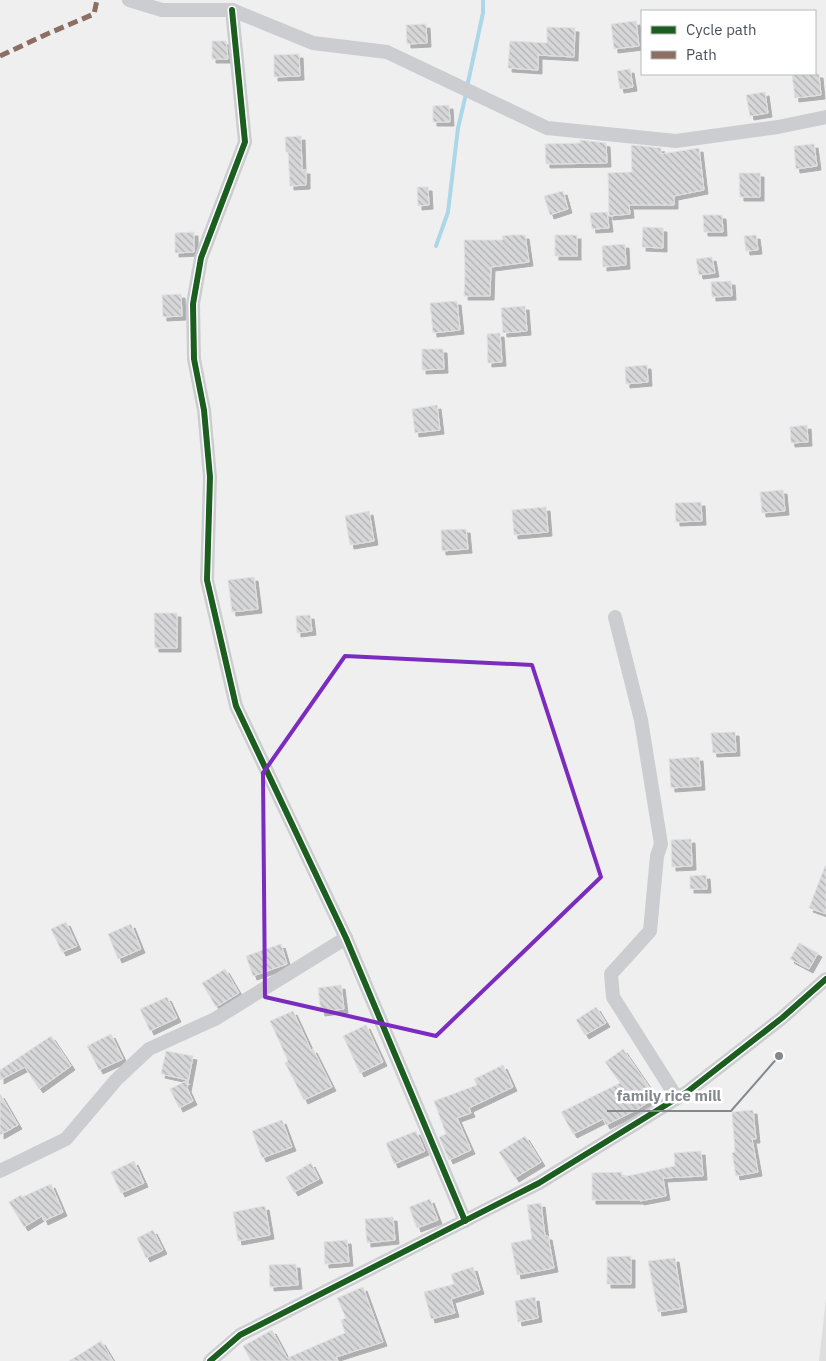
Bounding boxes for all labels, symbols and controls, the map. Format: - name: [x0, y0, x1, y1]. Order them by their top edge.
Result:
- legend: [641, 10, 816, 75]
- text: Cycle path: [686, 20, 757, 39]
- text: Path: [686, 45, 717, 64]
- callout: family rice mill: [607, 1081, 731, 1111]
- text: family rice mill: [617, 1086, 722, 1105]

